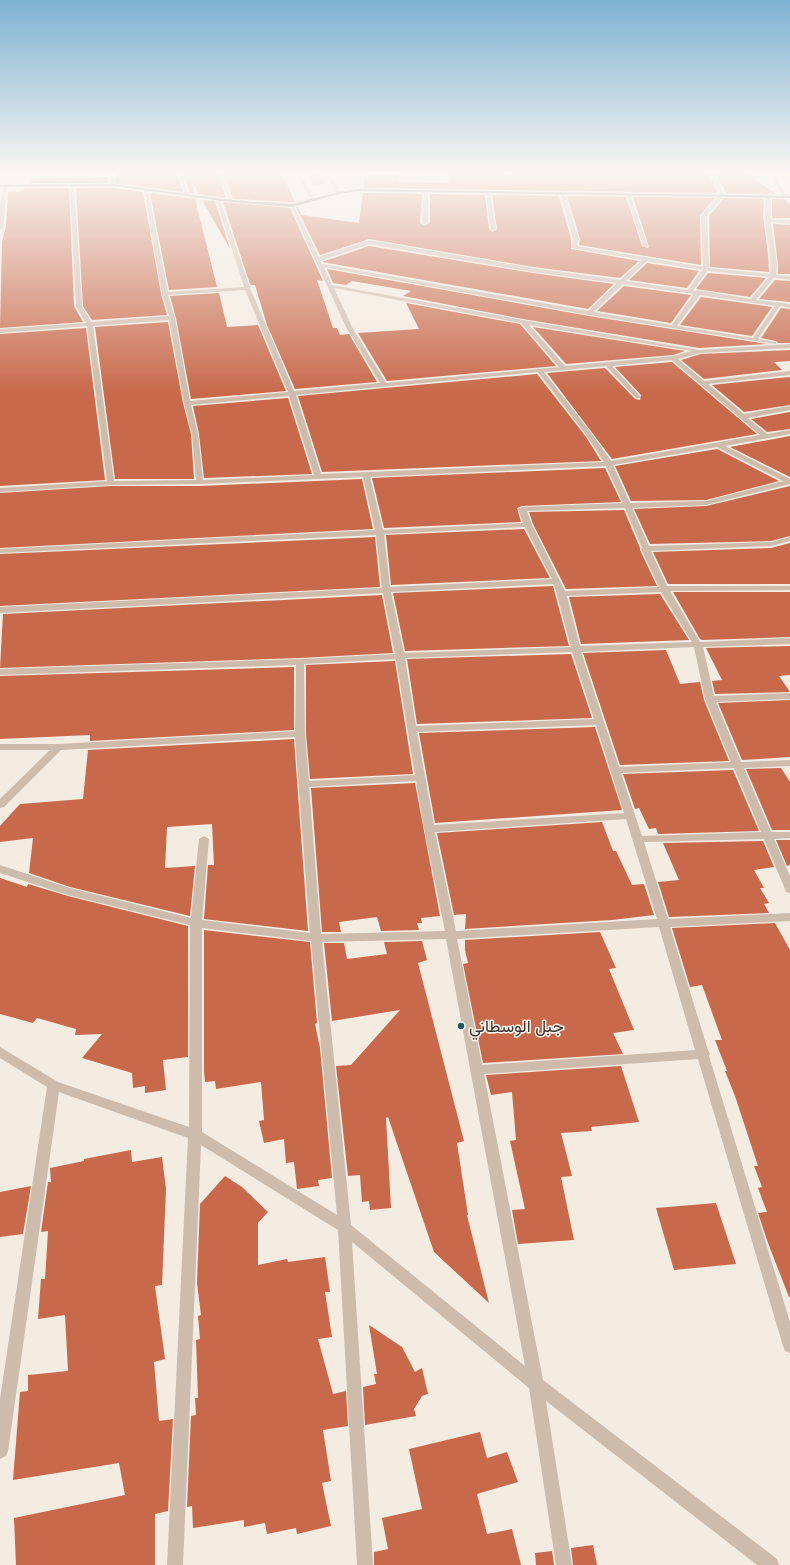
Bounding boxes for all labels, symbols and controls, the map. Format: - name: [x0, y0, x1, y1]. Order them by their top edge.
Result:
- place label: جبل الوسطاني: [469, 1014, 564, 1040]
- marker: جبل الوسطاني: [456, 1021, 466, 1031]

